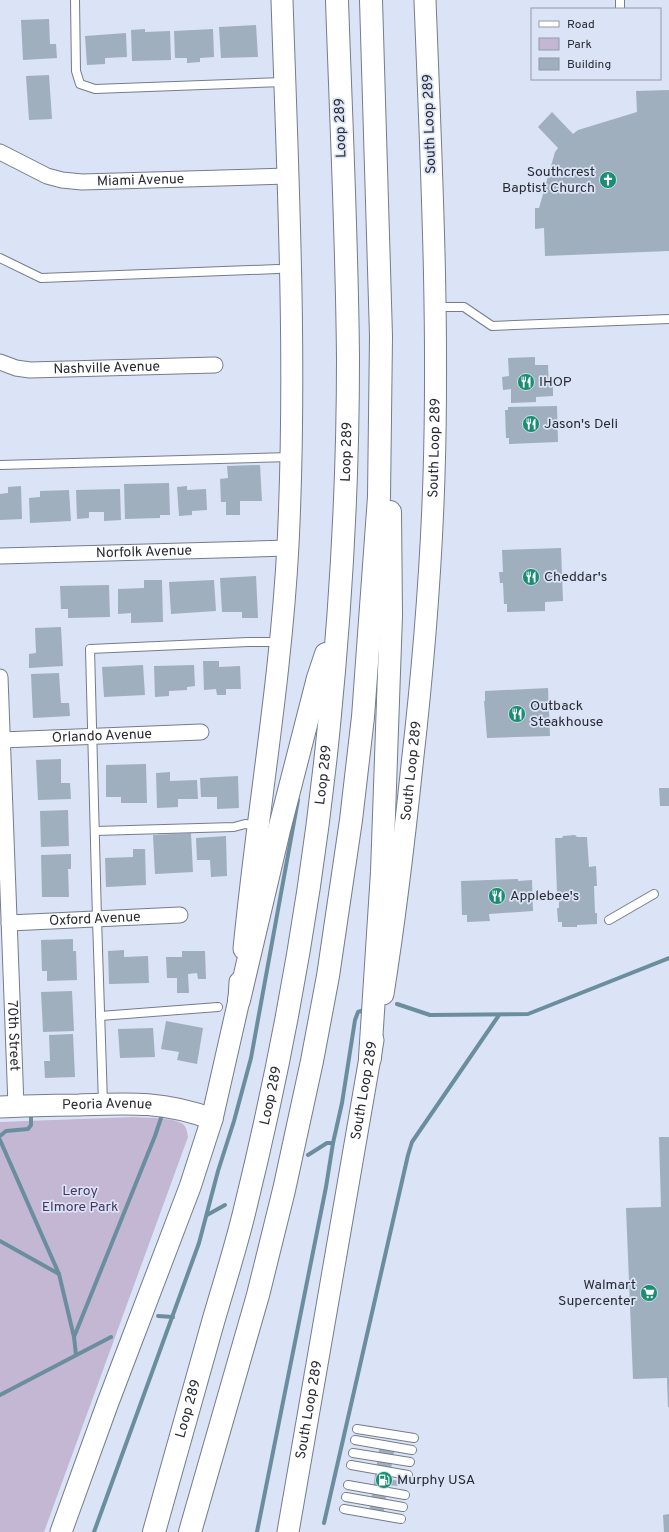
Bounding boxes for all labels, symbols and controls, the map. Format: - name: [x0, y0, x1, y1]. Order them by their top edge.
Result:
- legend: [531, 8, 661, 80]
- text: Road: [567, 17, 595, 33]
- text: Park: [567, 37, 592, 53]
- text: Building: [567, 57, 611, 73]
- street label: South Loop 289: [420, 74, 440, 174]
- street label: Loop 289: [331, 98, 351, 158]
- place label: Southcrest Baptist Church: [502, 164, 595, 197]
- church icon: Southcrest Baptist Church: [598, 170, 618, 190]
- street label: Miami Avenue: [97, 171, 185, 190]
- street label: Nashville Avenue: [53, 358, 160, 378]
- restaurant icon: IHOP: [516, 372, 536, 392]
- place label: IHOP: [539, 374, 572, 391]
- street label: South Loop 289: [425, 398, 444, 498]
- restaurant icon: Jason's Deli: [521, 414, 541, 434]
- place label: Jason's Deli: [544, 416, 618, 433]
- street label: Loop 289: [337, 422, 356, 482]
- street label: Norfolk Avenue: [96, 542, 192, 562]
- restaurant icon: Cheddar's: [521, 567, 541, 587]
- place label: Cheddar's: [544, 569, 607, 586]
- place label: Outback Steakhouse: [530, 698, 603, 731]
- restaurant icon: Outback Steakhouse: [507, 704, 527, 724]
- street label: South Loop 289: [398, 720, 425, 822]
- street label: Orlando Avenue: [51, 725, 152, 746]
- street label: Loop 289: [312, 744, 335, 806]
- restaurant icon: Applebee's: [487, 886, 507, 906]
- place label: Applebee's: [510, 888, 579, 905]
- street label: Oxford Avenue: [49, 908, 141, 930]
- street label: 70th Street: [4, 1000, 23, 1071]
- street label: South Loop 289: [347, 1040, 381, 1141]
- street label: Loop 289: [256, 1064, 285, 1127]
- street label: Peoria Avenue: [62, 1095, 153, 1114]
- park label: Leroy Elmore Park: [42, 1183, 118, 1216]
- place label: Walmart Supercenter: [558, 1277, 637, 1310]
- supermarket icon: Walmart Supercenter: [639, 1283, 659, 1303]
- street label: South Loop 289: [292, 1359, 326, 1461]
- street label: Loop 289: [172, 1377, 205, 1440]
- fuel station icon: Murphy USA: [374, 1470, 394, 1490]
- place label: Murphy USA: [397, 1472, 475, 1489]

